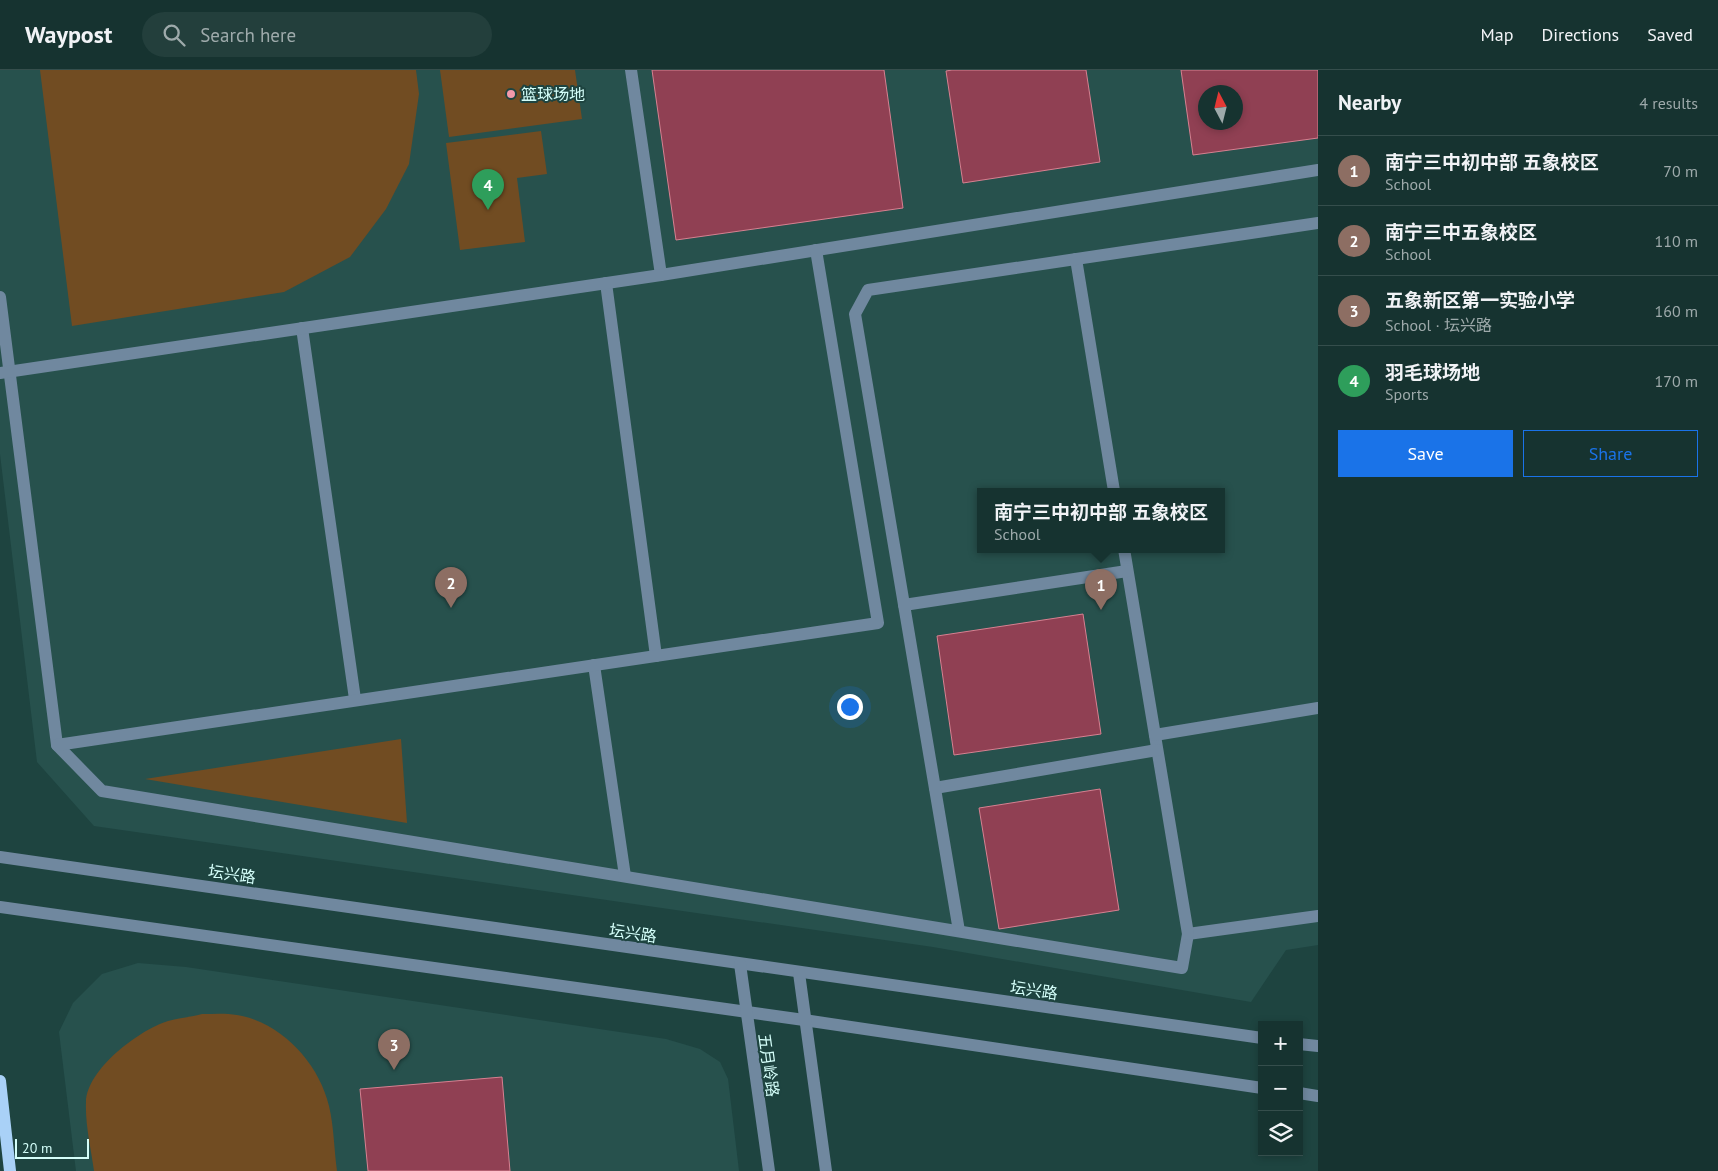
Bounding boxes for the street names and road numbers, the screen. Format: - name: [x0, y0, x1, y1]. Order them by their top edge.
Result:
- street label: 坛兴路: [207, 861, 257, 887]
- street label: 坛兴路: [608, 920, 658, 946]
- street label: 坛兴路: [1009, 977, 1059, 1003]
- street label: 五月岭路: [755, 1032, 783, 1098]

